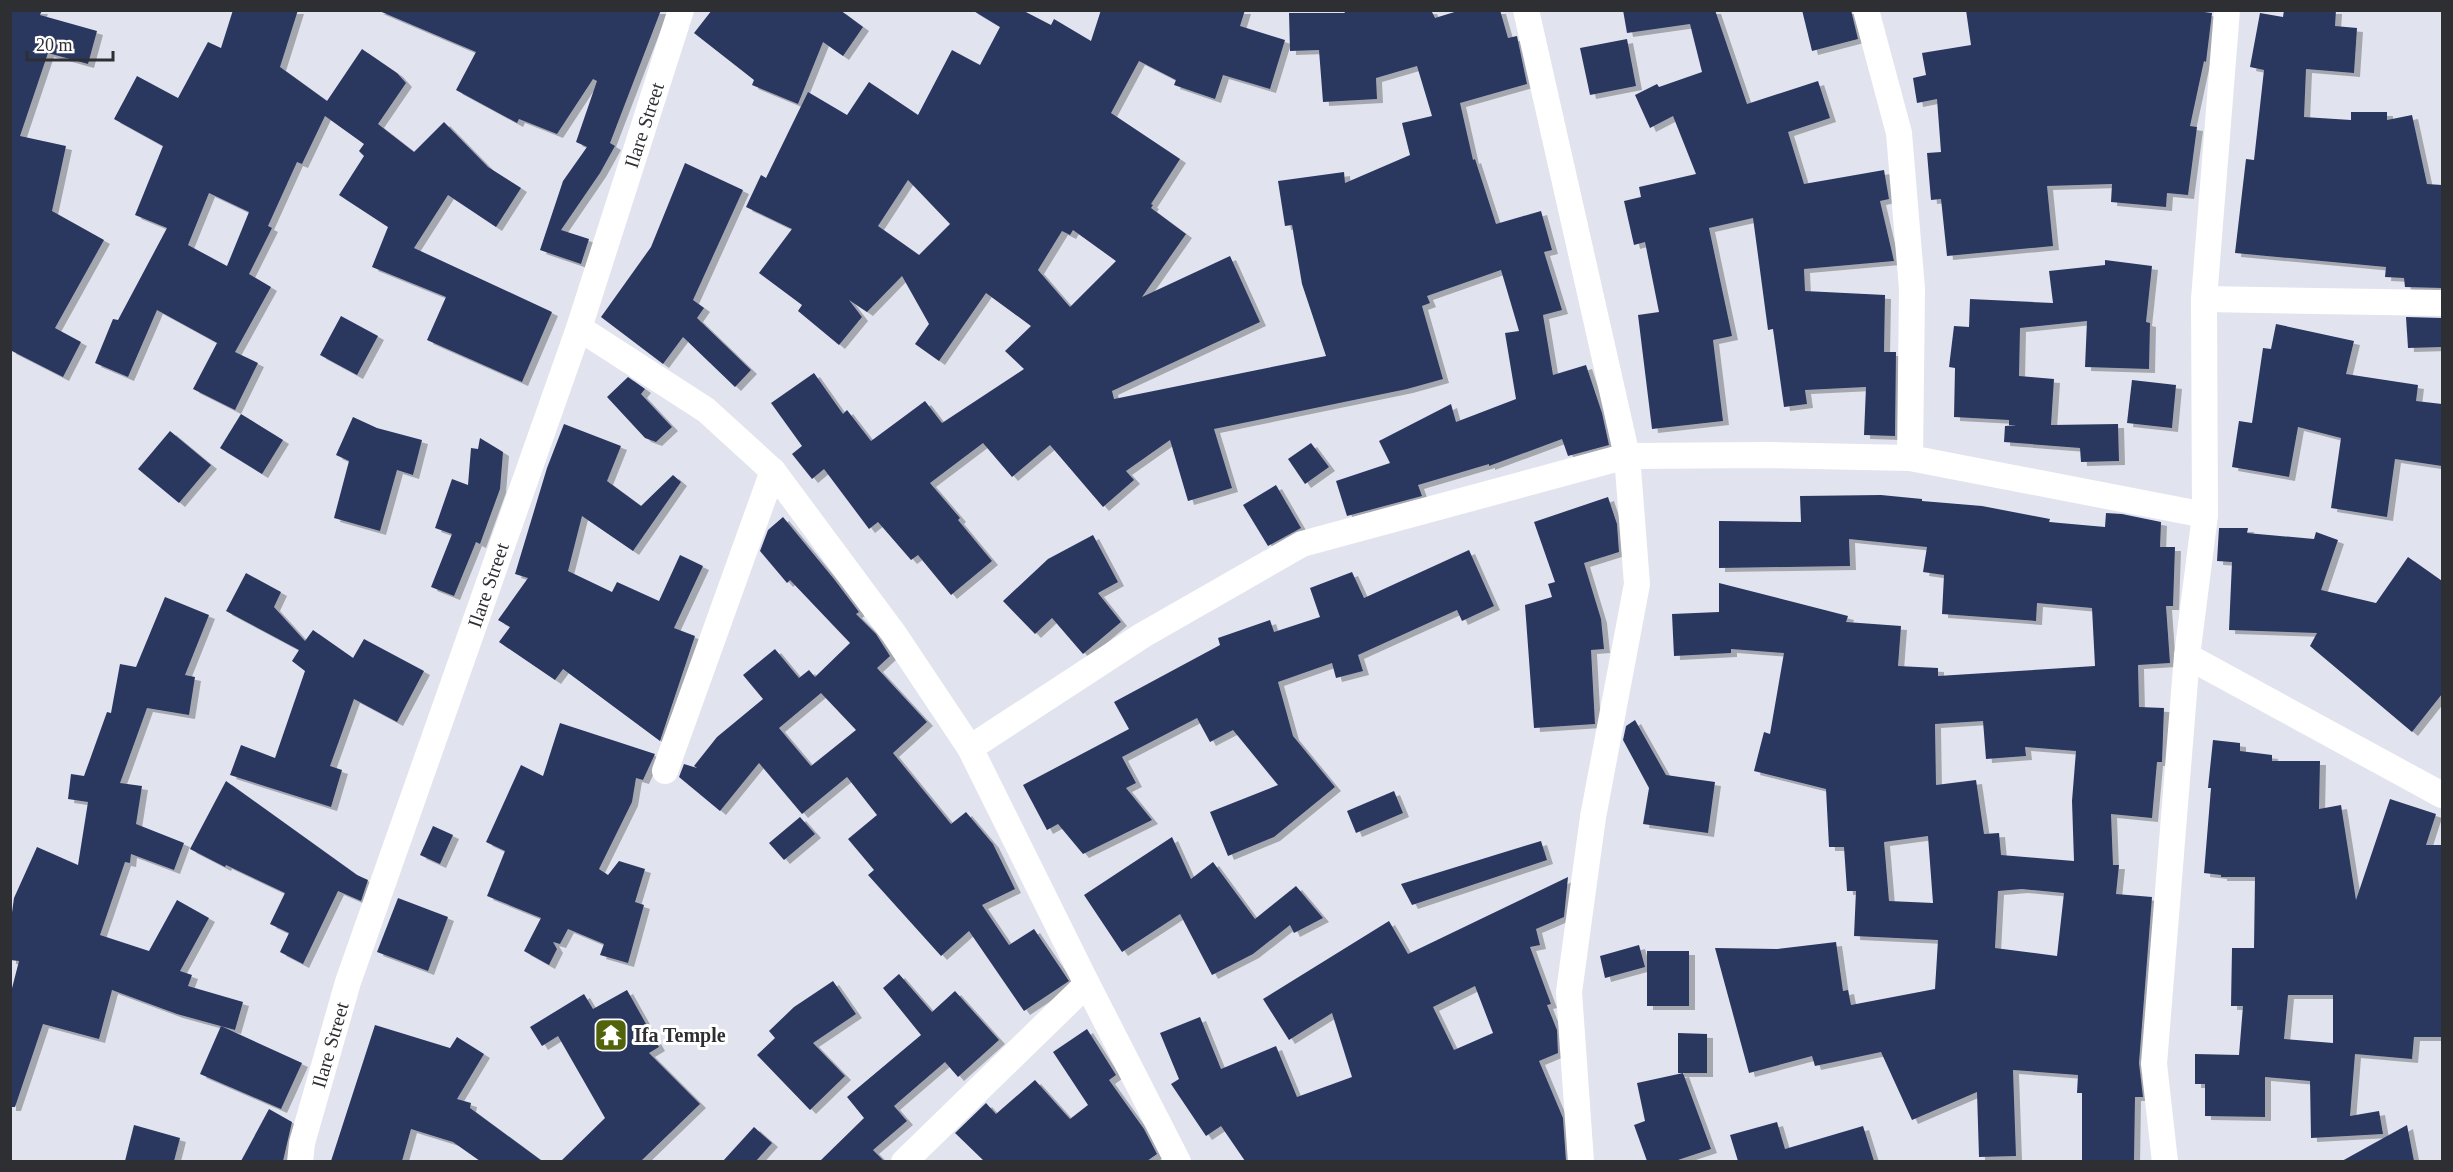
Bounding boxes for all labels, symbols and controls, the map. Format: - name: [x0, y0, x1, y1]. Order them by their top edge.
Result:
- scale bar: [27, 24, 112, 62]
- text: 20 m: [36, 35, 73, 55]
- street label: Ilare Street: [620, 79, 668, 170]
- street label: Ilare Street: [463, 539, 513, 630]
- street label: Ilare Street: [307, 999, 353, 1090]
- temple icon: Ifa Temple: [593, 1017, 629, 1053]
- place label: Ifa Temple: [634, 1024, 726, 1047]

